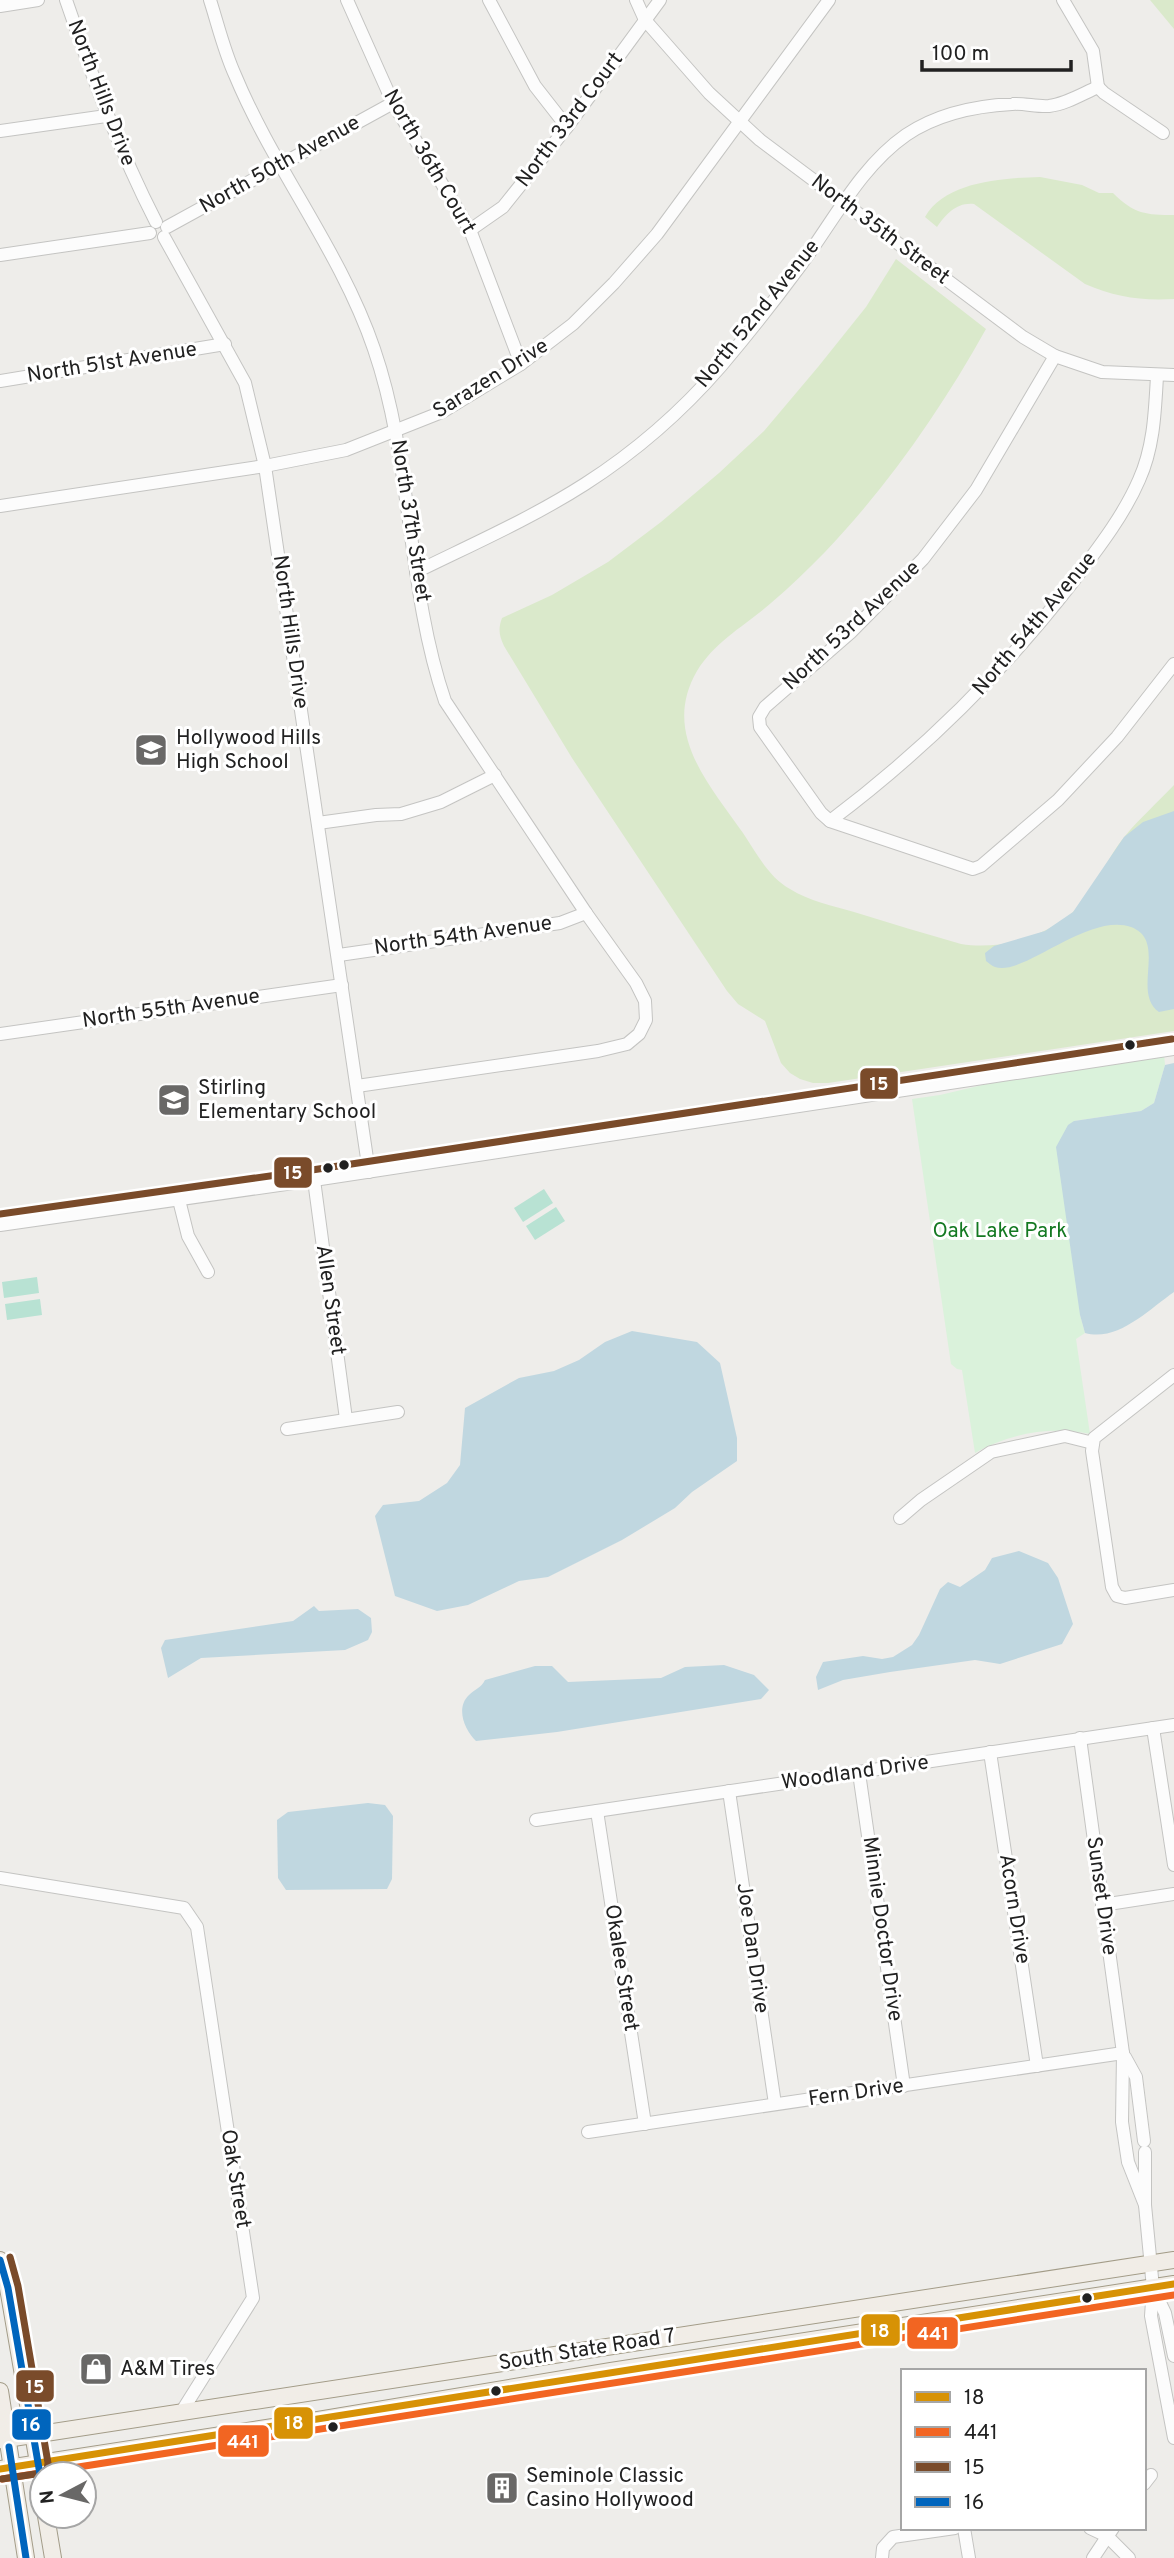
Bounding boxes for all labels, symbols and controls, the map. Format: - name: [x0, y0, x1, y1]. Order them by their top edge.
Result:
- street label: North Hills Drive: [61, 16, 141, 170]
- scale bar: [922, 28, 1071, 72]
- text: 100 m: [932, 41, 989, 68]
- street label: North 33rd Court: [510, 47, 630, 193]
- street label: North 36th Court: [377, 85, 481, 239]
- street label: North 50th Avenue: [195, 110, 365, 220]
- street label: North 35th Street: [805, 169, 955, 291]
- street label: North 52nd Avenue: [690, 234, 826, 394]
- street label: Sarazen Drive: [428, 333, 554, 425]
- street label: North 51st Avenue: [25, 336, 199, 390]
- street label: North 37th Street: [384, 438, 436, 604]
- street label: North 54th Avenue: [967, 547, 1103, 701]
- street label: North Hills Drive: [266, 553, 314, 711]
- street label: North 53rd Avenue: [777, 555, 927, 697]
- place label: Hollywood Hills High School: [176, 725, 321, 776]
- school or university icon: Hollywood Hills High School: [132, 731, 170, 769]
- street label: North 54th Avenue: [372, 910, 554, 962]
- street label: North 55th Avenue: [80, 983, 262, 1035]
- unlabelled marker: [1123, 1038, 1137, 1052]
- line badge: 15: [859, 1067, 899, 1100]
- text: 15: [869, 1073, 889, 1097]
- place label: Stirling Elementary School: [198, 1075, 376, 1126]
- school or university icon: Stirling Elementary School: [155, 1081, 193, 1119]
- line badge: 15: [273, 1156, 313, 1189]
- unlabelled marker: [337, 1158, 351, 1172]
- unlabelled marker: [321, 1161, 335, 1175]
- text: 15: [283, 1162, 303, 1186]
- park label: Oak Lake Park: [933, 1218, 1067, 1245]
- street label: Allen Street: [309, 1243, 351, 1357]
- street label: Woodland Drive: [780, 1749, 930, 1797]
- street label: Minnie Doctor Drive: [856, 1835, 908, 2023]
- street label: Sunset Drive: [1079, 1835, 1123, 1957]
- street label: Acorn Drive: [992, 1852, 1036, 1966]
- street label: Joe Dan Drive: [729, 1881, 775, 2015]
- street label: Okalee Street: [598, 1903, 644, 2033]
- street label: Fern Drive: [806, 2073, 906, 2113]
- street label: Oak Street: [214, 2128, 256, 2230]
- unlabelled marker: [1080, 2291, 1094, 2305]
- line badge: 18: [860, 2313, 901, 2347]
- line badge: 441: [906, 2316, 959, 2350]
- text: 18: [870, 2320, 890, 2344]
- street label: South State Road 7: [497, 2323, 677, 2377]
- text: 441: [917, 2323, 949, 2347]
- shop icon: A&M Tires: [77, 2350, 115, 2388]
- place label: A&M Tires: [120, 2356, 215, 2383]
- line badge: 15: [15, 2369, 55, 2403]
- legend: [901, 2369, 1146, 2530]
- text: 15: [25, 2376, 45, 2400]
- unlabelled marker: [489, 2384, 503, 2398]
- text: 18: [964, 2385, 985, 2412]
- line badge: 18: [273, 2406, 314, 2440]
- line badge: 16: [11, 2408, 52, 2441]
- text: 18: [284, 2412, 304, 2436]
- text: 16: [21, 2414, 41, 2438]
- unlabelled marker: [326, 2420, 340, 2434]
- text: 441: [964, 2420, 998, 2447]
- line badge: 441: [217, 2424, 270, 2458]
- text: 441: [227, 2431, 259, 2455]
- text: 15: [964, 2455, 985, 2482]
- north arrow: [28, 2460, 98, 2530]
- place label: Seminole Classic Casino Hollywood: [526, 2463, 694, 2514]
- building icon: Seminole Classic Casino Hollywood: [483, 2469, 521, 2507]
- text: N: [35, 2489, 61, 2505]
- text: 16: [964, 2490, 984, 2517]

